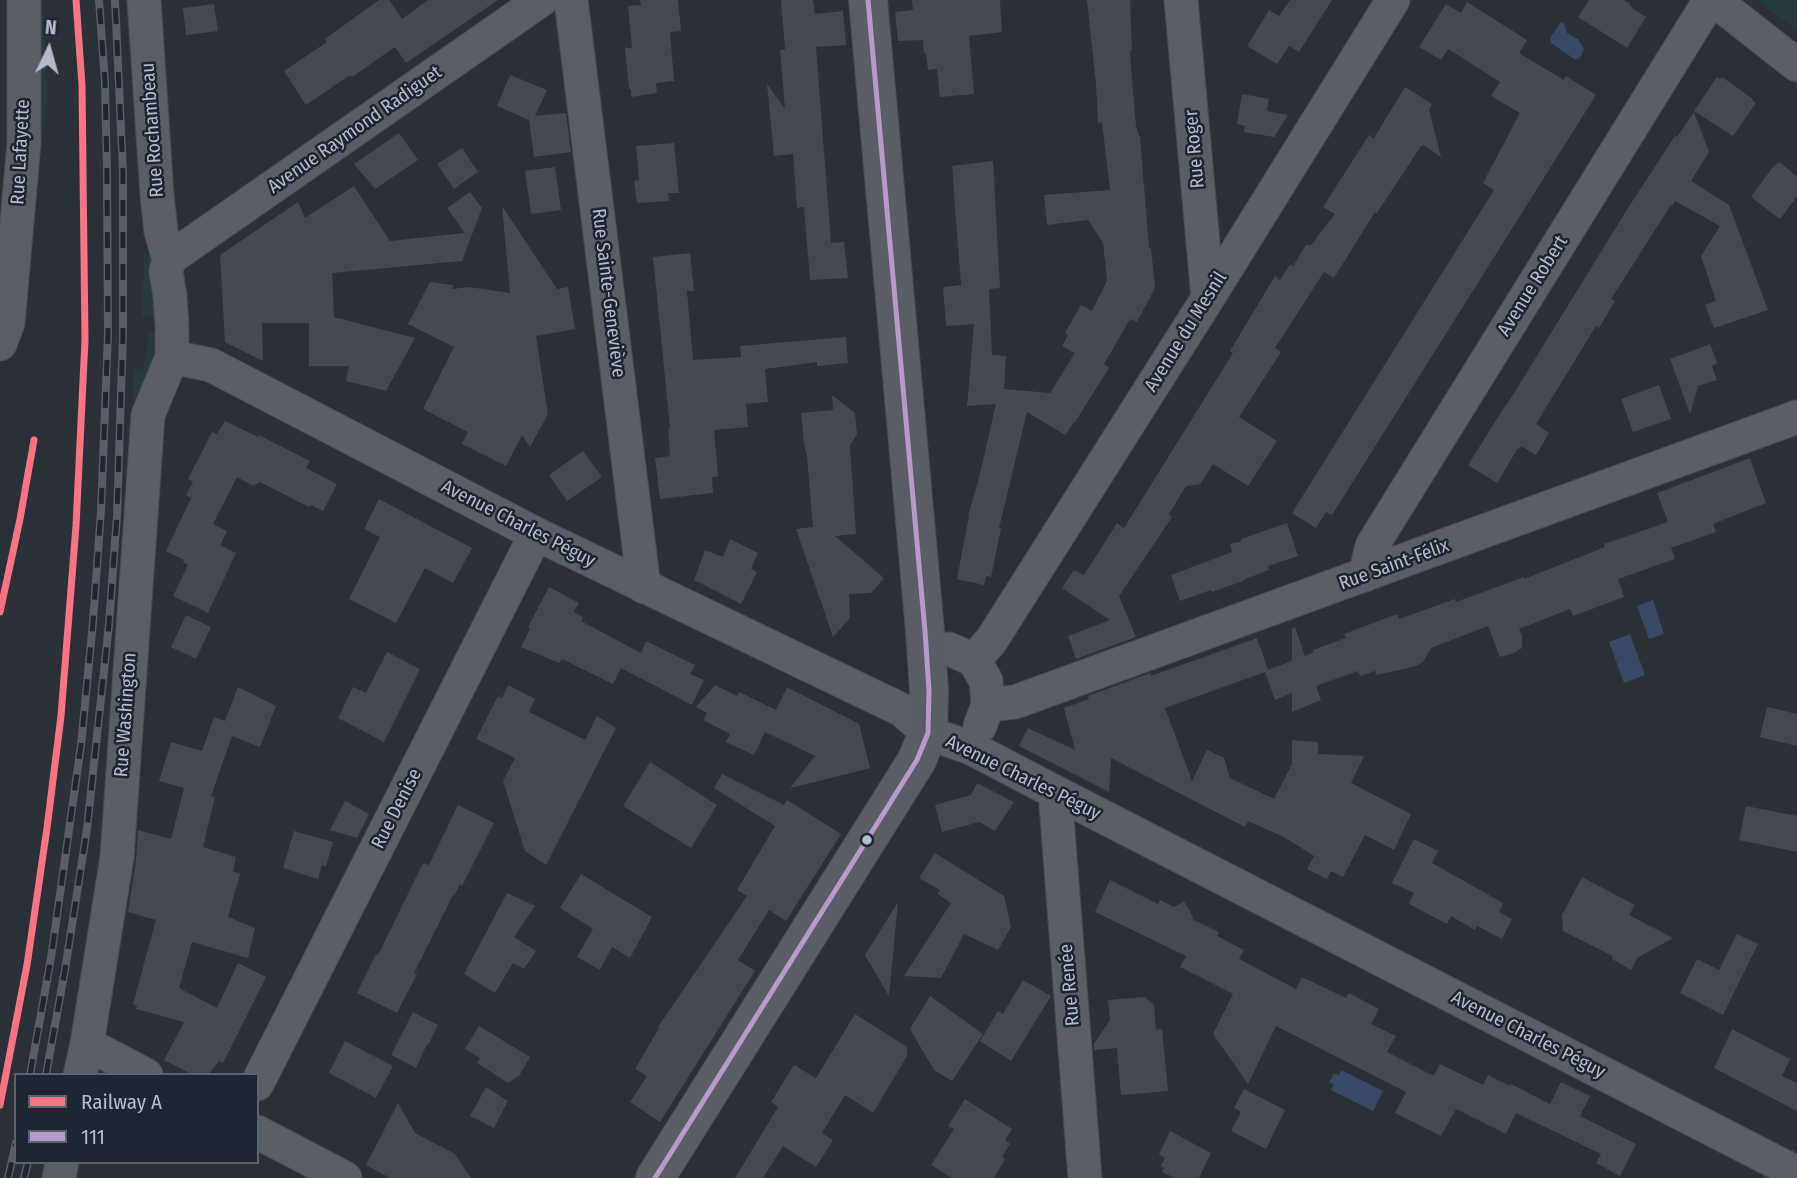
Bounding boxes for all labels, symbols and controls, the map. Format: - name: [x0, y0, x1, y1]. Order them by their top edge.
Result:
- north arrow: [14, 14, 84, 84]
- text: N: [44, 16, 58, 40]
- street label: Avenue Raymond Radiguet: [264, 61, 446, 199]
- street label: Rue Rochambeau: [137, 62, 169, 198]
- street label: Rue Lafayette: [7, 99, 35, 205]
- street label: Rue Roger: [1180, 109, 1210, 189]
- street label: Rue Sainte-Geneviève: [586, 207, 630, 379]
- street label: Avenue Robert: [1493, 232, 1573, 340]
- street label: Avenue du Mesnil: [1140, 268, 1232, 396]
- street label: Avenue Charles Péguy: [437, 475, 599, 573]
- street label: Rue Saint-Félix: [1336, 535, 1452, 595]
- street label: Rue Washington: [110, 652, 142, 778]
- street label: Avenue Charles Péguy: [942, 731, 1104, 825]
- street label: Rue Denise: [367, 765, 427, 853]
- unlabelled marker: [860, 833, 874, 847]
- street label: Rue Renée: [1055, 943, 1085, 1027]
- street label: Avenue Charles Péguy: [1447, 986, 1609, 1084]
- legend: [14, 1073, 259, 1164]
- text: Railway A: [81, 1089, 162, 1115]
- text: 111: [81, 1124, 105, 1150]

